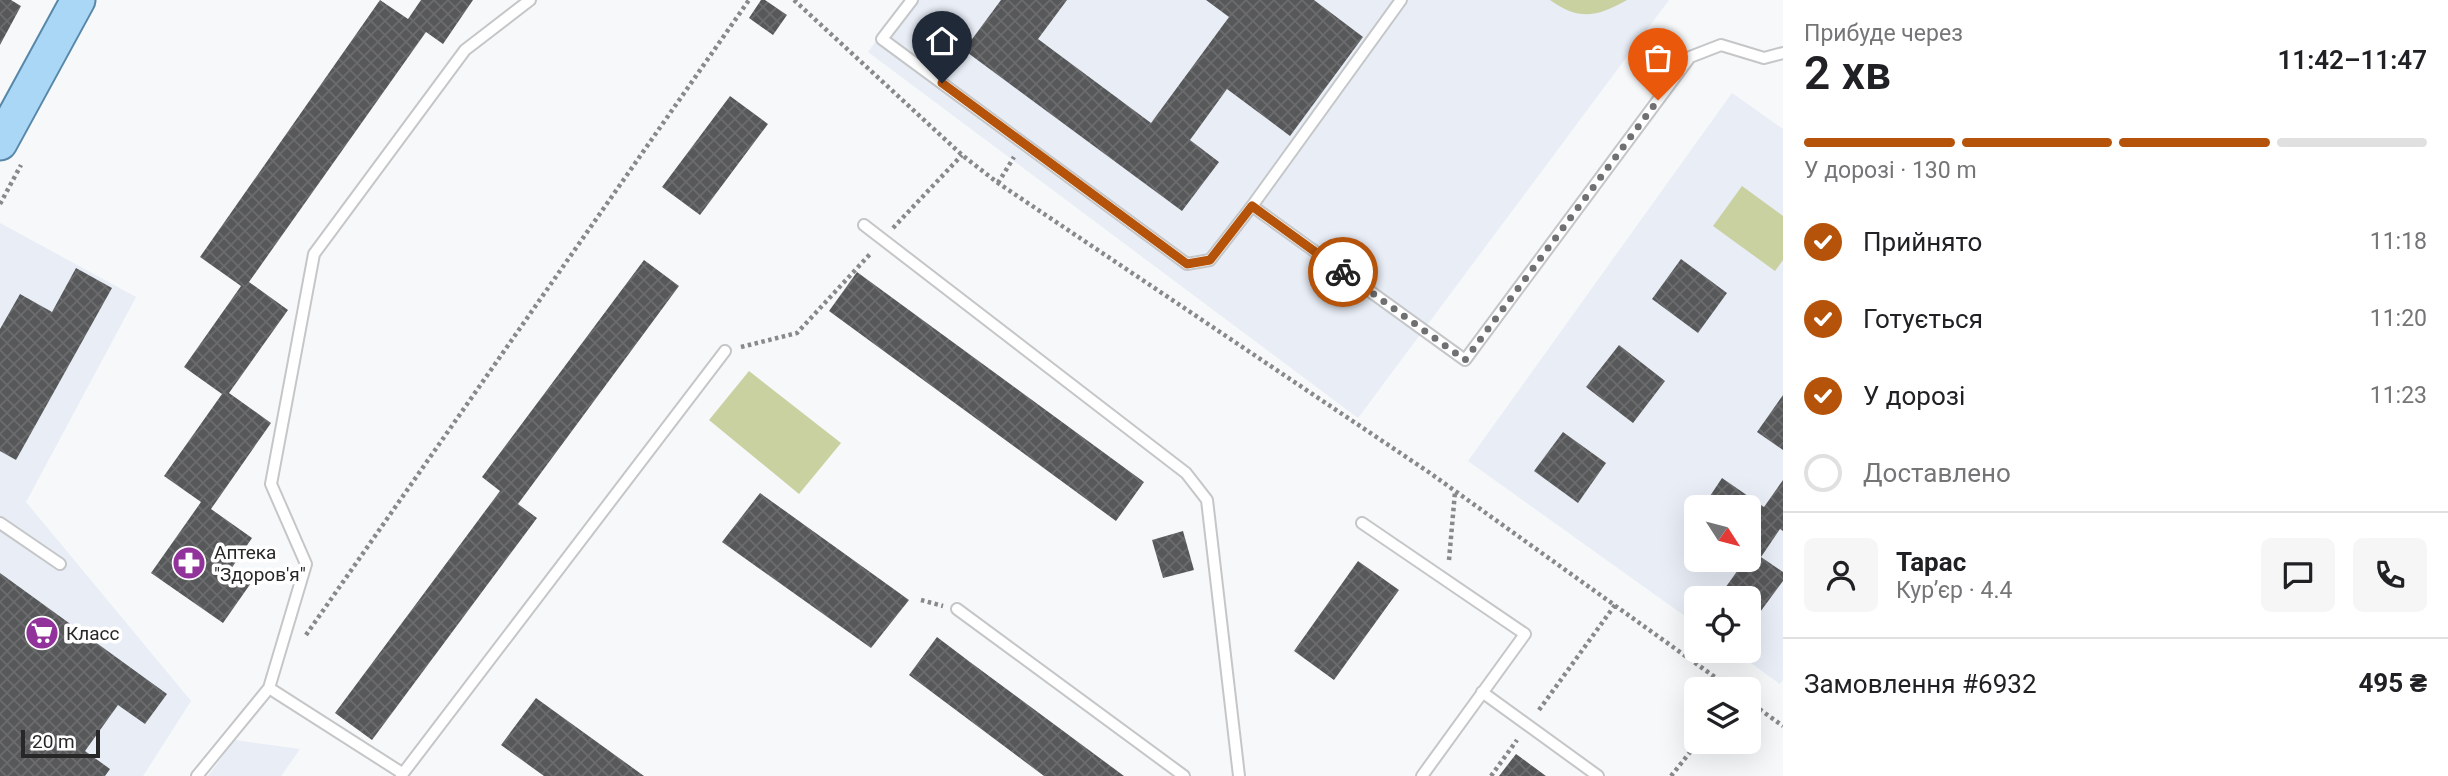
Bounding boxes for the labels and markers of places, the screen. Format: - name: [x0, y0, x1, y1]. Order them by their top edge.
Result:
- pin: [912, 11, 972, 83]
- pin: [1628, 28, 1688, 100]
- place label: Аптека "Здоров'я": [214, 541, 306, 586]
- pharmacy icon: Аптека "Здоров'я": [170, 544, 208, 582]
- supermarket icon: Класс: [23, 614, 61, 652]
- place label: Класс: [66, 622, 119, 645]

